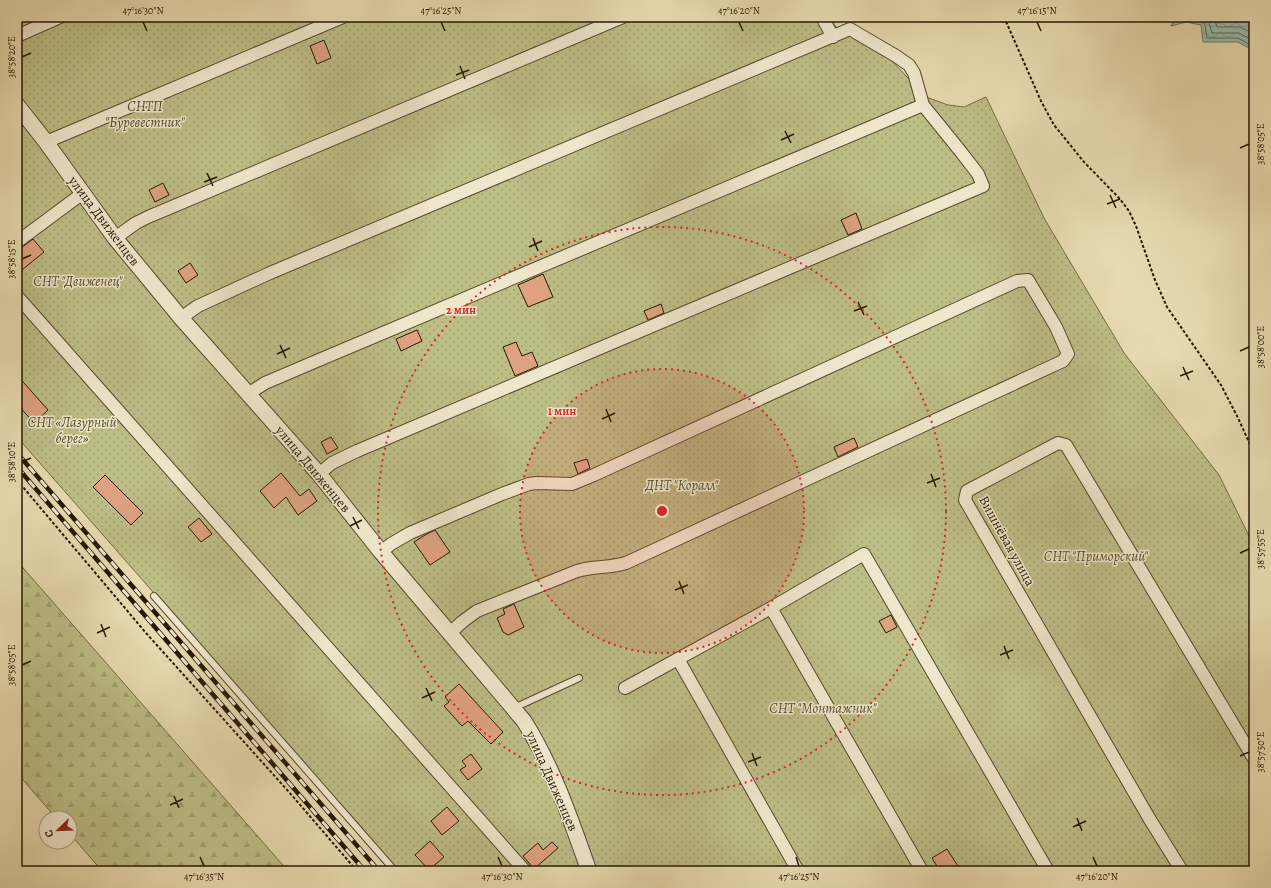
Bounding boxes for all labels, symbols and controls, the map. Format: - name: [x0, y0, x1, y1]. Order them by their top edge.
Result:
- text: 47°16'30"N: [122, 4, 164, 17]
- text: 47°16'25"N: [421, 4, 461, 17]
- text: 47°16'20"N: [718, 4, 760, 17]
- text: 47°16'15"N: [1017, 4, 1057, 17]
- text: 38°58'20"E: [5, 36, 18, 78]
- park label: СНТП "Буревестник": [105, 97, 186, 132]
- text: 38°58'05"E: [1254, 123, 1267, 165]
- street label: улица Движенцев: [63, 171, 144, 270]
- text: 38°58'15"E: [5, 239, 18, 279]
- park label: СНТ "Движенец": [33, 272, 124, 291]
- text: 2 мин: [446, 302, 476, 318]
- text: 38°58'00"E: [1254, 326, 1267, 368]
- text: 1 мин: [548, 403, 576, 419]
- park label: СНТ «Лазурный берег»: [27, 413, 117, 448]
- street label: улица Движенцев: [270, 421, 355, 517]
- text: 38°58'10"E: [5, 442, 18, 482]
- park label: ДНТ "Коралл": [644, 476, 719, 495]
- street label: Вишнёвая улица: [974, 492, 1040, 590]
- centre of rings: [655, 504, 669, 518]
- text: 38°57'55"E: [1254, 529, 1267, 569]
- park label: СНТ "Приморский": [1044, 547, 1149, 566]
- text: 38°58'05"E: [5, 644, 18, 686]
- park label: СНТ "Монтажник": [769, 699, 878, 718]
- street label: улица Движенцев: [521, 727, 583, 834]
- text: 38°57'50"E: [1254, 732, 1267, 772]
- north arrow: [38, 810, 78, 850]
- text: С: [41, 827, 57, 840]
- text: 47°16'35"N: [184, 870, 224, 883]
- text: 47°16'30"N: [481, 870, 523, 883]
- text: 47°16'25"N: [779, 870, 819, 883]
- text: 47°16'20"N: [1076, 870, 1118, 883]

